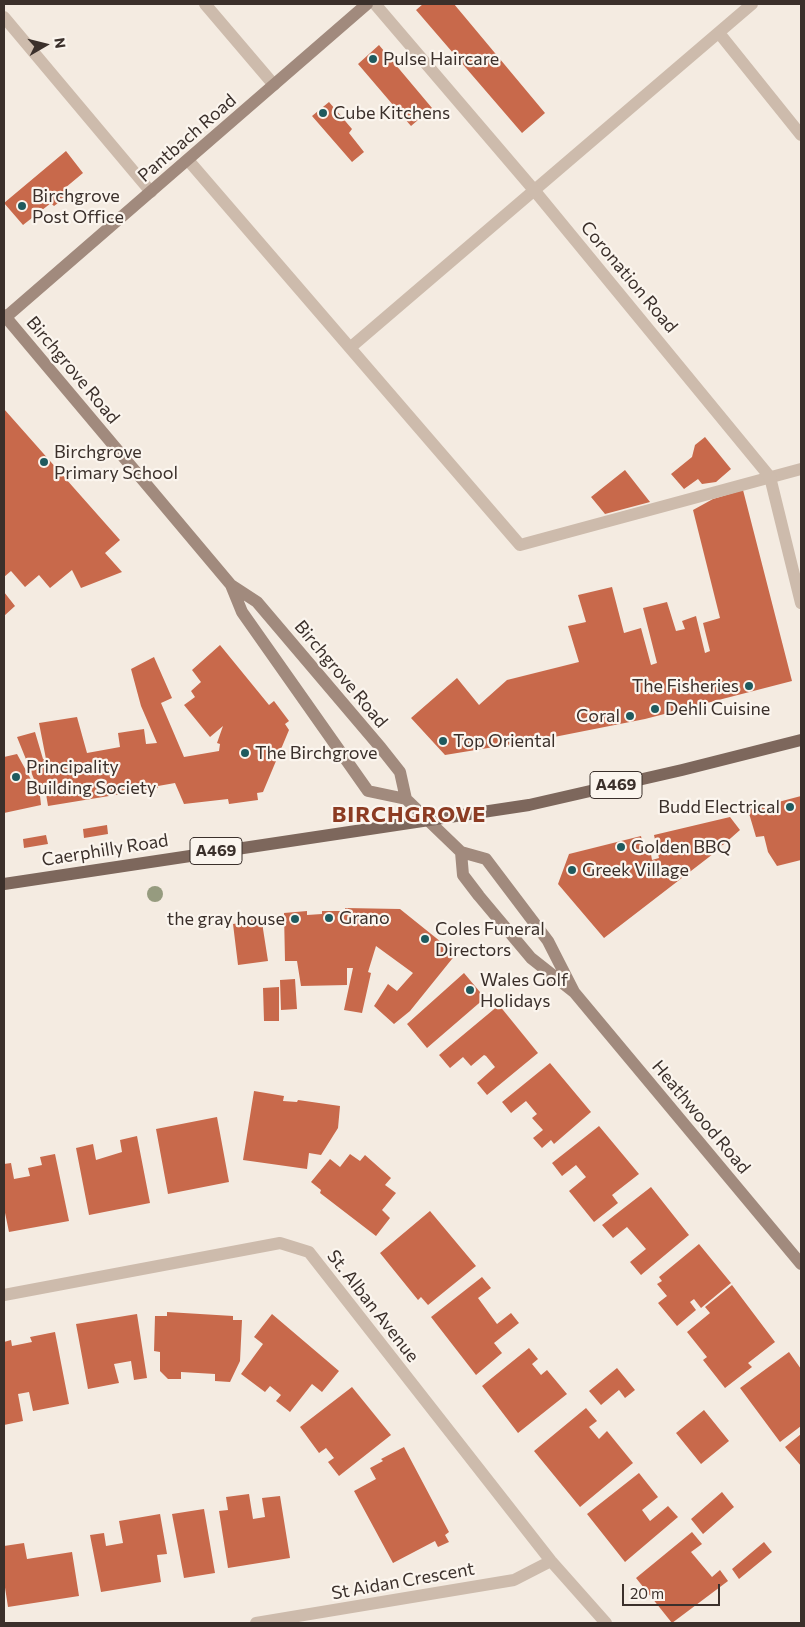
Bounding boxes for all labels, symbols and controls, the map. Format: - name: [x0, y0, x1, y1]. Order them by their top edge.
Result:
- north arrow: [20, 20, 70, 70]
- text: N: [51, 36, 69, 49]
- place label: Pulse Haircare: [383, 48, 499, 70]
- marker: Pulse Haircare: [367, 53, 379, 65]
- street label: Pantbach Road: [133, 89, 241, 187]
- place label: Cube Kitchens: [333, 102, 450, 124]
- marker: Cube Kitchens: [317, 107, 329, 119]
- place label: Birchgrove Post Office: [32, 185, 124, 228]
- marker: Birchgrove Post Office: [16, 200, 28, 212]
- street label: Coronation Road: [576, 217, 682, 337]
- street label: Birchgrove Road: [22, 312, 124, 428]
- place label: Birchgrove Primary School: [54, 441, 178, 484]
- marker: Birchgrove Primary School: [38, 456, 50, 468]
- street label: Birchgrove Road: [290, 616, 392, 732]
- place label: The Fisheries: [632, 675, 739, 697]
- marker: The Fisheries: [743, 680, 755, 692]
- place label: Dehli Cuisine: [665, 698, 770, 720]
- marker: Dehli Cuisine: [649, 703, 661, 715]
- place label: Coral: [576, 705, 620, 727]
- marker: Coral: [624, 710, 636, 722]
- place label: Top Oriental: [453, 730, 556, 752]
- marker: Top Oriental: [437, 735, 449, 747]
- place label: The Birchgrove: [255, 742, 378, 764]
- marker: The Birchgrove: [239, 747, 251, 759]
- place label: Principality Building Society: [26, 756, 156, 799]
- marker: Principality Building Society: [10, 771, 22, 783]
- road number: A469: [590, 772, 642, 798]
- place label: Budd Electrical: [658, 796, 780, 818]
- marker: Budd Electrical: [784, 801, 796, 813]
- district label: BIRCHGROVE: [330, 802, 488, 828]
- street label: Caerphilly Road: [40, 829, 170, 871]
- place label: Golden BBQ: [631, 836, 731, 858]
- road number: A469: [190, 838, 242, 864]
- marker: Golden BBQ: [615, 841, 627, 853]
- place label: Greek Village: [582, 859, 689, 881]
- marker: Greek Village: [566, 864, 578, 876]
- place label: Grano: [339, 907, 390, 929]
- place label: the gray house: [167, 908, 285, 930]
- marker: Grano: [323, 912, 335, 924]
- marker: the gray house: [289, 913, 301, 925]
- place label: Coles Funeral Directors: [435, 918, 545, 961]
- marker: Coles Funeral Directors: [419, 933, 431, 945]
- place label: Wales Golf Holidays: [480, 969, 568, 1012]
- marker: Wales Golf Holidays: [464, 984, 476, 996]
- street label: Heathwood Road: [647, 1056, 755, 1178]
- street label: St. Alban Avenue: [323, 1246, 423, 1366]
- street label: St Aidan Crescent: [330, 1558, 476, 1604]
- scale bar: [625, 1574, 722, 1606]
- text: 20 m: [630, 1584, 664, 1602]

